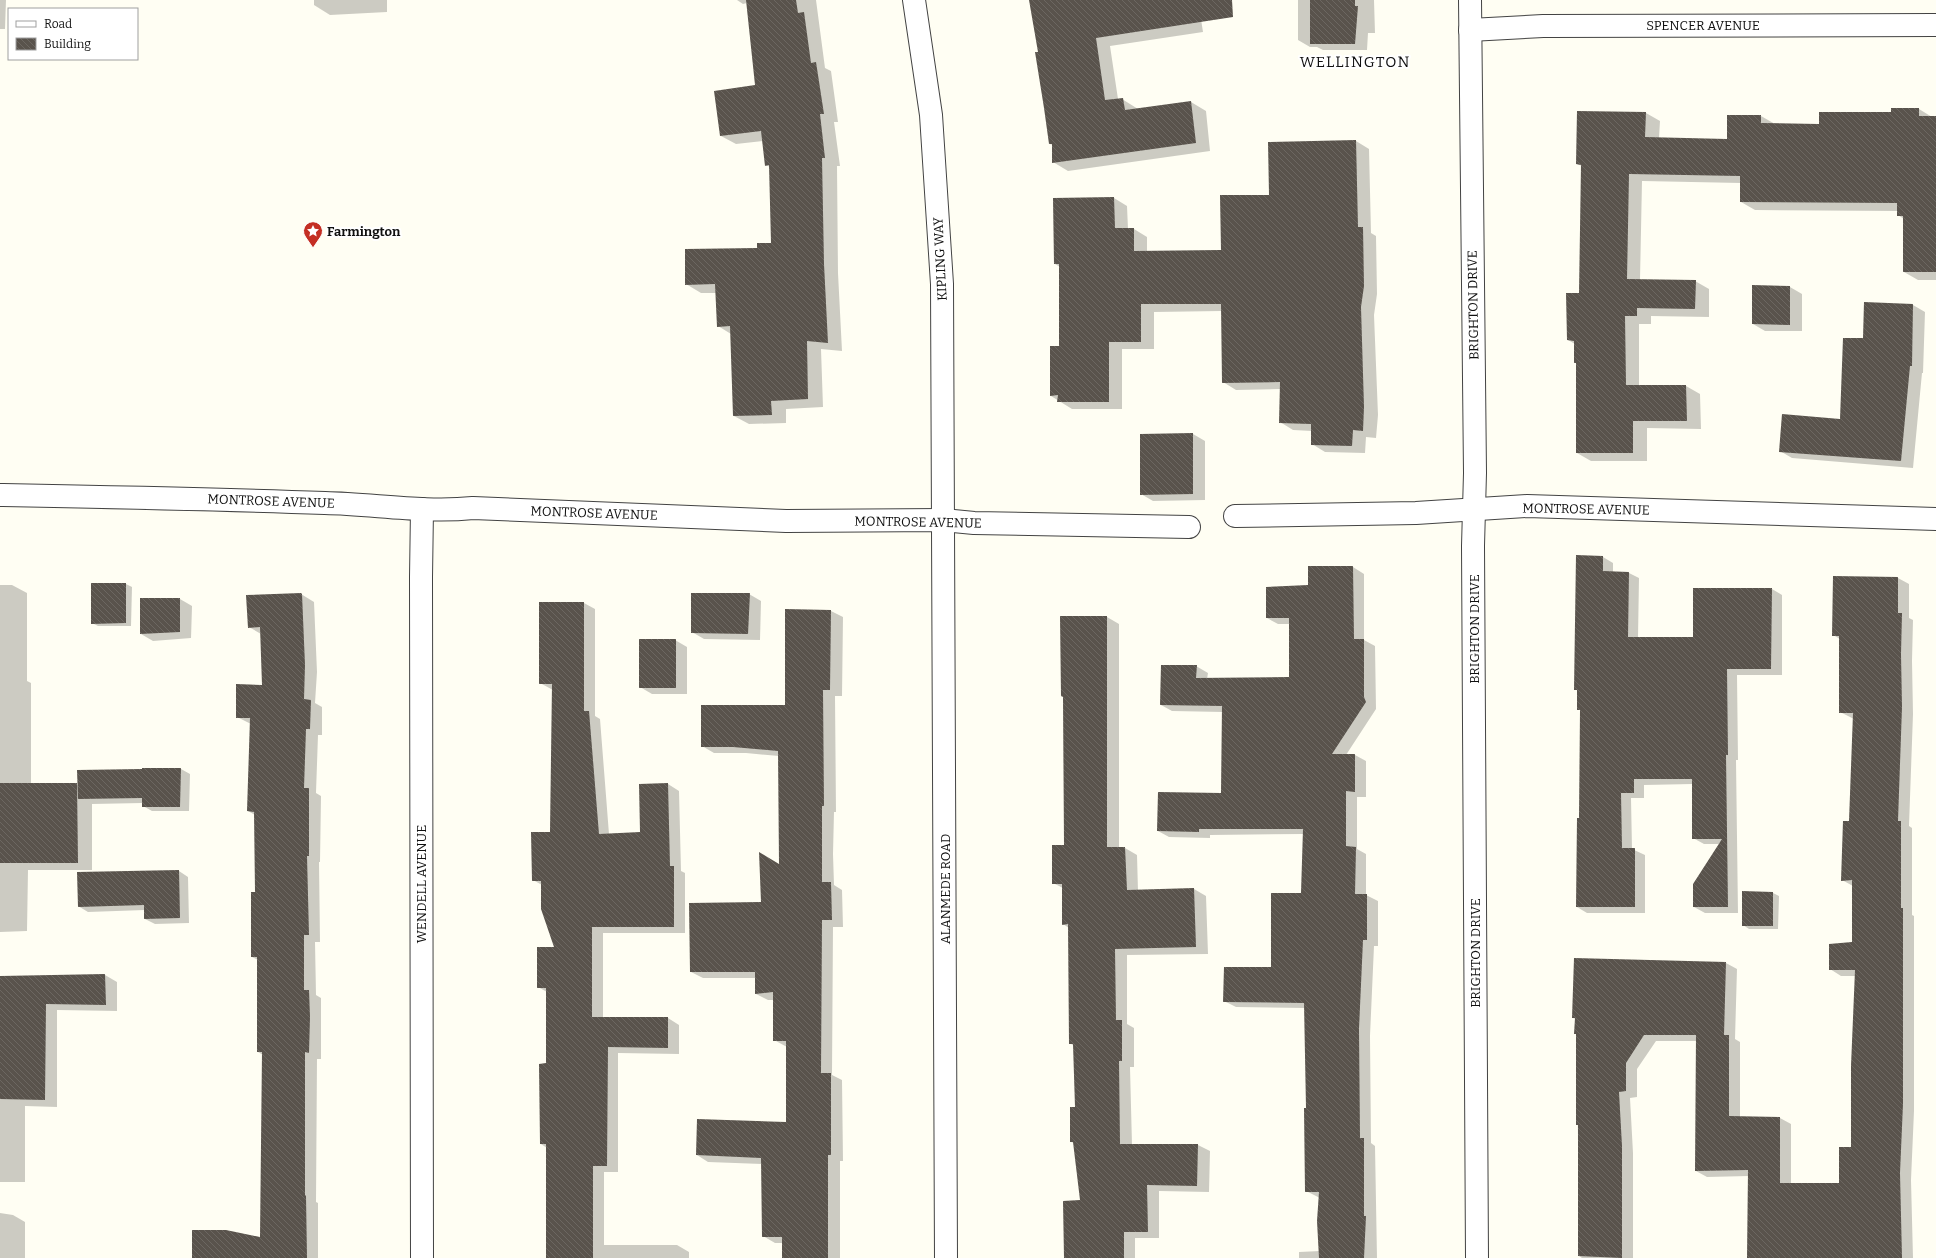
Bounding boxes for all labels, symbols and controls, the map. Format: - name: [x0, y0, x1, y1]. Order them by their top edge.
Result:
- legend: [8, 8, 138, 60]
- text: Road: [44, 17, 72, 31]
- street label: SPENCER AVENUE: [1646, 18, 1760, 33]
- text: Building: [44, 37, 91, 51]
- district label: WELLINGTON: [1300, 53, 1410, 71]
- street label: KIPLING WAY: [930, 216, 950, 301]
- place icon: Farmington: [302, 220, 324, 248]
- place label: Farmington: [327, 224, 401, 239]
- street label: BRIGHTON DRIVE: [1465, 250, 1481, 360]
- street label: MONTROSE AVENUE: [207, 491, 335, 511]
- street label: MONTROSE AVENUE: [1522, 500, 1650, 518]
- street label: MONTROSE AVENUE: [530, 503, 658, 523]
- street label: MONTROSE AVENUE: [854, 513, 982, 531]
- street label: BRIGHTON DRIVE: [1467, 574, 1482, 684]
- street label: WENDELL AVENUE: [414, 825, 429, 943]
- street label: ALANMEDE ROAD: [938, 834, 953, 944]
- street label: BRIGHTON DRIVE: [1468, 898, 1483, 1008]

